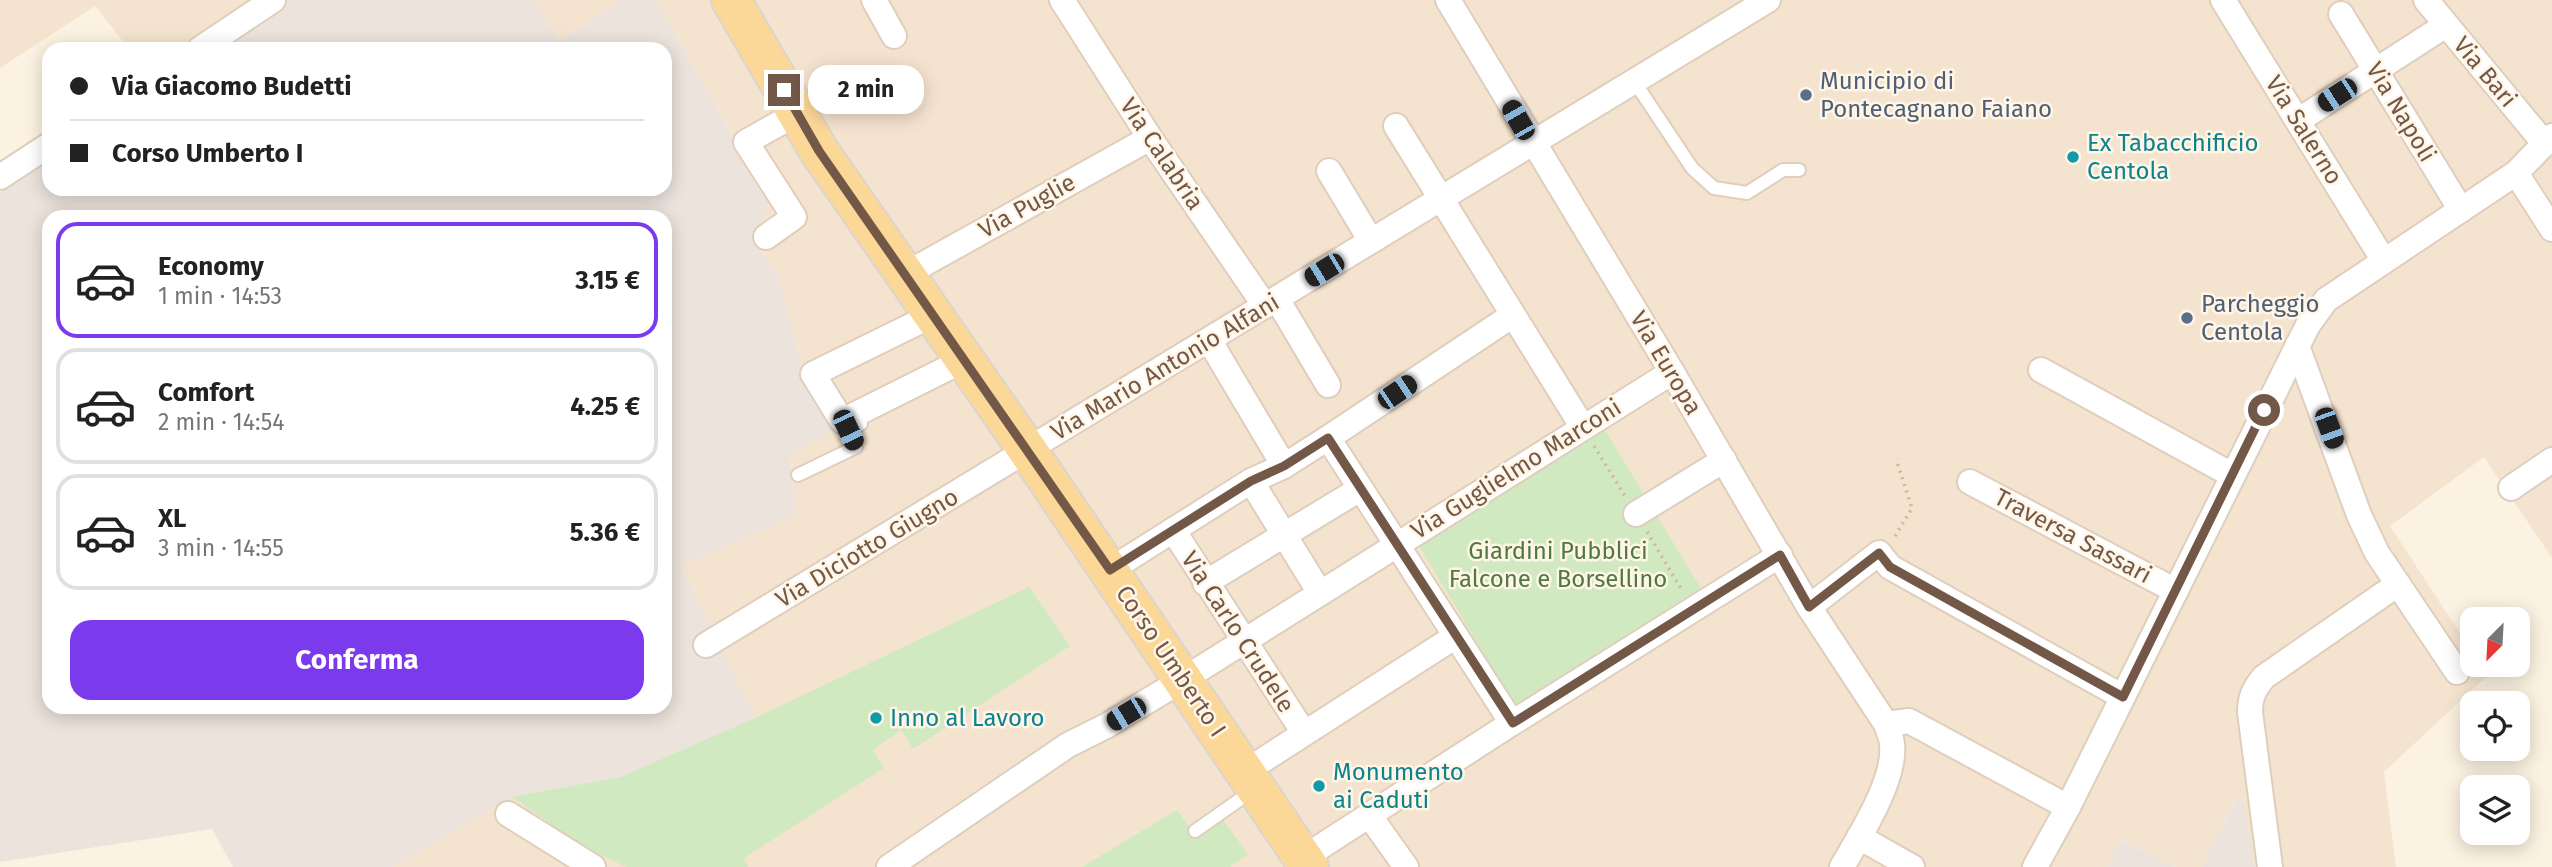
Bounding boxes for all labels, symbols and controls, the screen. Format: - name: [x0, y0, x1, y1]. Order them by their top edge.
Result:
- street label: Via Bari: [2448, 31, 2522, 113]
- street label: Via Napoli: [2360, 57, 2442, 167]
- callout: 2 min: [808, 66, 924, 114]
- place label: Municipio di Pontecagnano Faiano: [1820, 67, 2052, 123]
- text: Via Giacomo Budetti: [112, 71, 352, 102]
- street label: Via Salerno: [2260, 71, 2348, 189]
- route end: [768, 74, 800, 106]
- text: 2 min: [838, 75, 894, 103]
- car: [2314, 75, 2361, 115]
- marker: Municipio di Pontecagnano Faiano: [1798, 87, 1814, 103]
- street label: Via Calabria: [1114, 93, 1210, 215]
- car: [1499, 97, 1538, 143]
- place label: Ex Tabacchificio Centola: [2087, 129, 2259, 185]
- text: Corso Umberto I: [112, 138, 303, 169]
- marker: Ex Tabacchificio Centola: [2065, 149, 2081, 165]
- street label: Via Puglie: [974, 168, 1080, 244]
- icon: car: [74, 249, 137, 312]
- car: [1301, 250, 1348, 290]
- text: Economy: [158, 251, 264, 282]
- text: 3.15 €: [575, 265, 640, 296]
- text: 1 min · 14:53: [158, 282, 282, 310]
- street label: Via Mario Antonio Alfani: [1046, 288, 1284, 446]
- place label: Parcheggio Centola: [2201, 290, 2320, 346]
- street label: Via Europa: [1624, 306, 1708, 420]
- marker: Parcheggio Centola: [2179, 310, 2195, 326]
- car: [1374, 372, 1421, 412]
- icon: car: [74, 375, 137, 438]
- text: Comfort: [158, 377, 254, 408]
- text: 4.25 €: [570, 391, 640, 422]
- street label: Via Guglielmo Marconi: [1406, 393, 1626, 545]
- route start: [2248, 394, 2280, 426]
- car: [2312, 405, 2347, 451]
- car: [830, 407, 867, 453]
- text: 2 min · 14:54: [158, 408, 284, 436]
- street label: Via Diciotto Giugno: [771, 482, 963, 614]
- street label: Traversa Sassari: [1990, 483, 2156, 589]
- icon: car: [74, 501, 137, 564]
- text: XL: [158, 503, 186, 534]
- text: 5.36 €: [570, 517, 640, 548]
- text: 3 min · 14:55: [158, 534, 284, 562]
- park label: Giardini Pubblici Falcone e Borsellino: [1449, 537, 1667, 593]
- street label: Via Carlo Crudele: [1176, 546, 1300, 718]
- street label: Corso Umberto I: [1110, 580, 1232, 742]
- north arrow: [2460, 607, 2530, 677]
- map controls: [2460, 607, 2530, 845]
- button: Conferma: [70, 620, 644, 700]
- button: locate: [2460, 691, 2530, 761]
- car: [1103, 694, 1150, 734]
- place label: Inno al Lavoro: [890, 704, 1045, 732]
- marker: Inno al Lavoro: [868, 710, 884, 726]
- place label: Monumento ai Caduti: [1333, 758, 1464, 814]
- button: layers: [2460, 775, 2530, 845]
- marker: Monumento ai Caduti: [1311, 778, 1327, 794]

